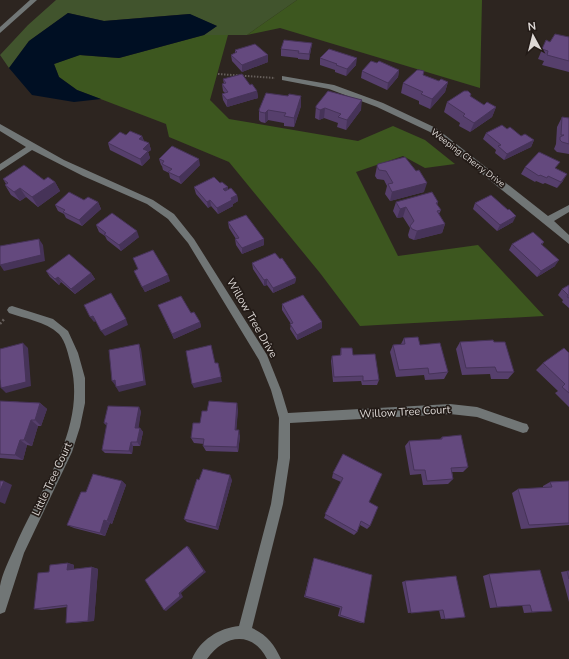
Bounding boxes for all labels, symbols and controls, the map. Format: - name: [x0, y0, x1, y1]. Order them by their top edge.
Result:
- north arrow: [513, 16, 553, 56]
- text: N: [527, 19, 537, 35]
- street label: Weeping Cherry Drive: [428, 126, 508, 190]
- street label: Willow Tree Drive: [223, 275, 281, 361]
- street label: Willow Tree Court: [359, 402, 451, 422]
- street label: Little Tree Court: [28, 440, 76, 518]

